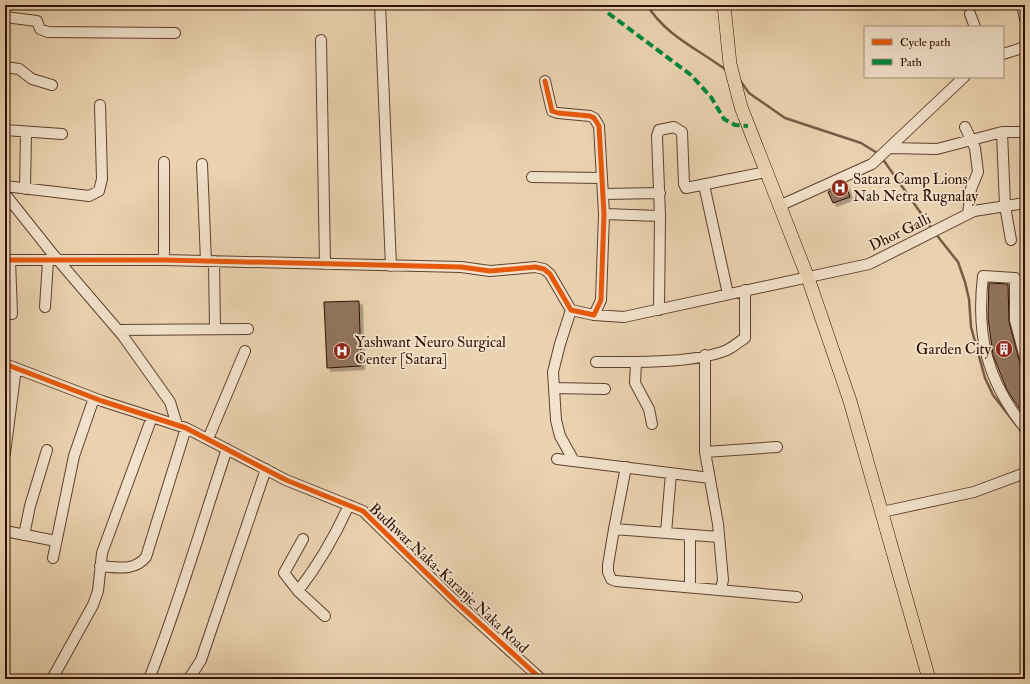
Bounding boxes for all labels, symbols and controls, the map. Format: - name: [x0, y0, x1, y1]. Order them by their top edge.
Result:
- legend: [864, 26, 1004, 78]
- text: Cycle path: [900, 35, 951, 50]
- text: Path: [900, 55, 923, 70]
- place label: Satara Camp Lions Nab Netra Rugnalay: [853, 170, 978, 206]
- hospital icon: Satara Camp Lions Nab Netra Rugnalay: [830, 178, 850, 198]
- street label: Dhor Galli: [866, 209, 934, 256]
- place label: Yashwant Neuro Surgical Center [Satara]: [355, 333, 506, 369]
- building icon: Garden City: [994, 339, 1014, 359]
- place label: Garden City: [916, 340, 991, 359]
- hospital icon: Yashwant Neuro Surgical Center [Satara]: [332, 341, 352, 361]
- street label: Budhwar Naka-Karanje Naka Road: [365, 499, 533, 658]

